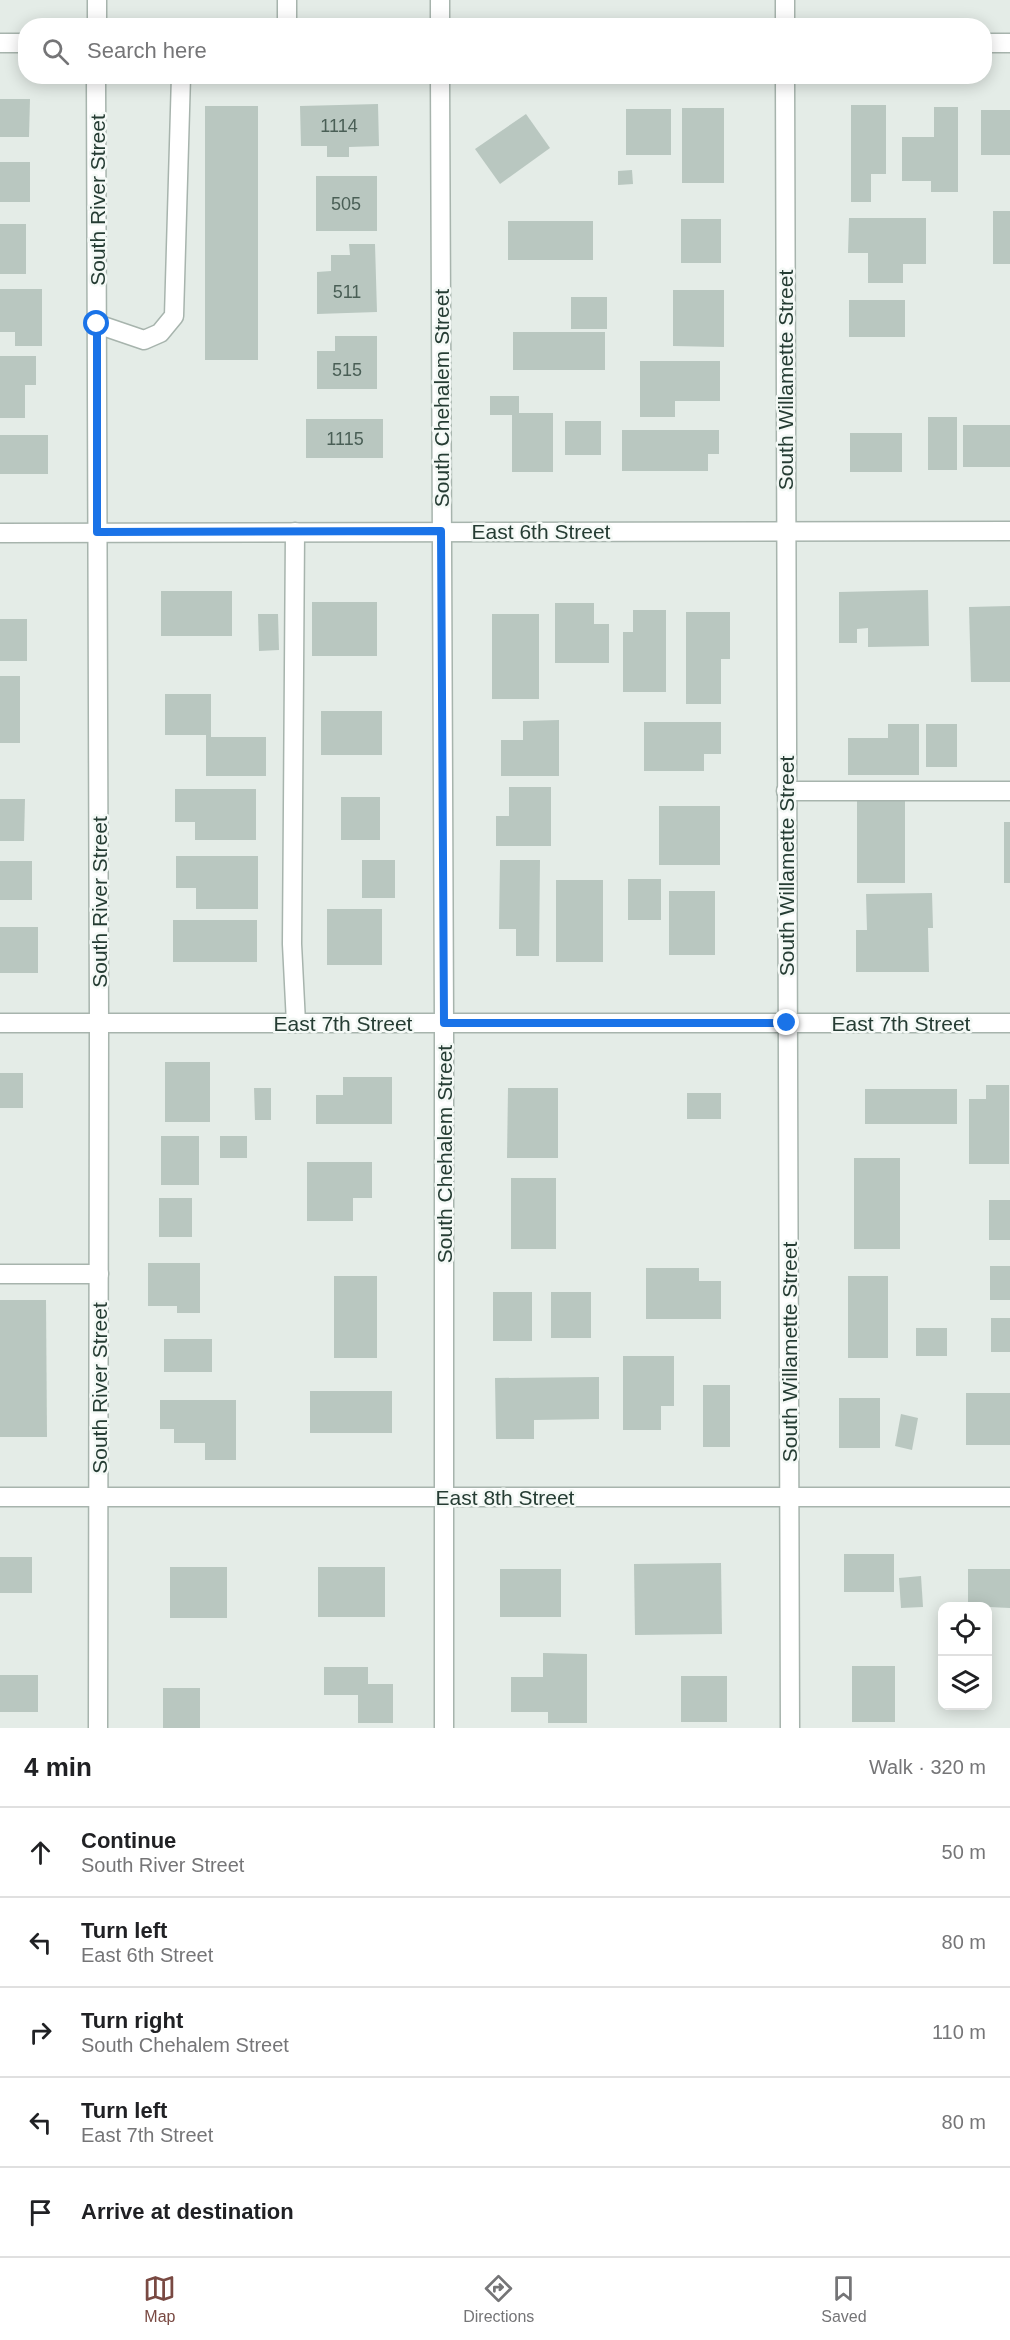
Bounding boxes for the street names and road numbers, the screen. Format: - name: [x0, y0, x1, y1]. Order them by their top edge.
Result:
- street label: South River Street: [86, 114, 109, 286]
- street label: South Willamette Street: [774, 270, 797, 490]
- street label: South Chehalem Street: [430, 289, 453, 507]
- street label: East 6th Street: [472, 520, 611, 543]
- street label: South Willamette Street: [775, 756, 798, 976]
- street label: South River Street: [88, 816, 111, 988]
- street label: East 7th Street: [274, 1012, 413, 1035]
- street label: East 7th Street: [832, 1012, 971, 1035]
- street label: South Chehalem Street: [433, 1045, 456, 1263]
- street label: South Willamette Street: [778, 1242, 801, 1462]
- street label: South River Street: [88, 1302, 111, 1474]
- street label: East 8th Street: [436, 1486, 575, 1509]

